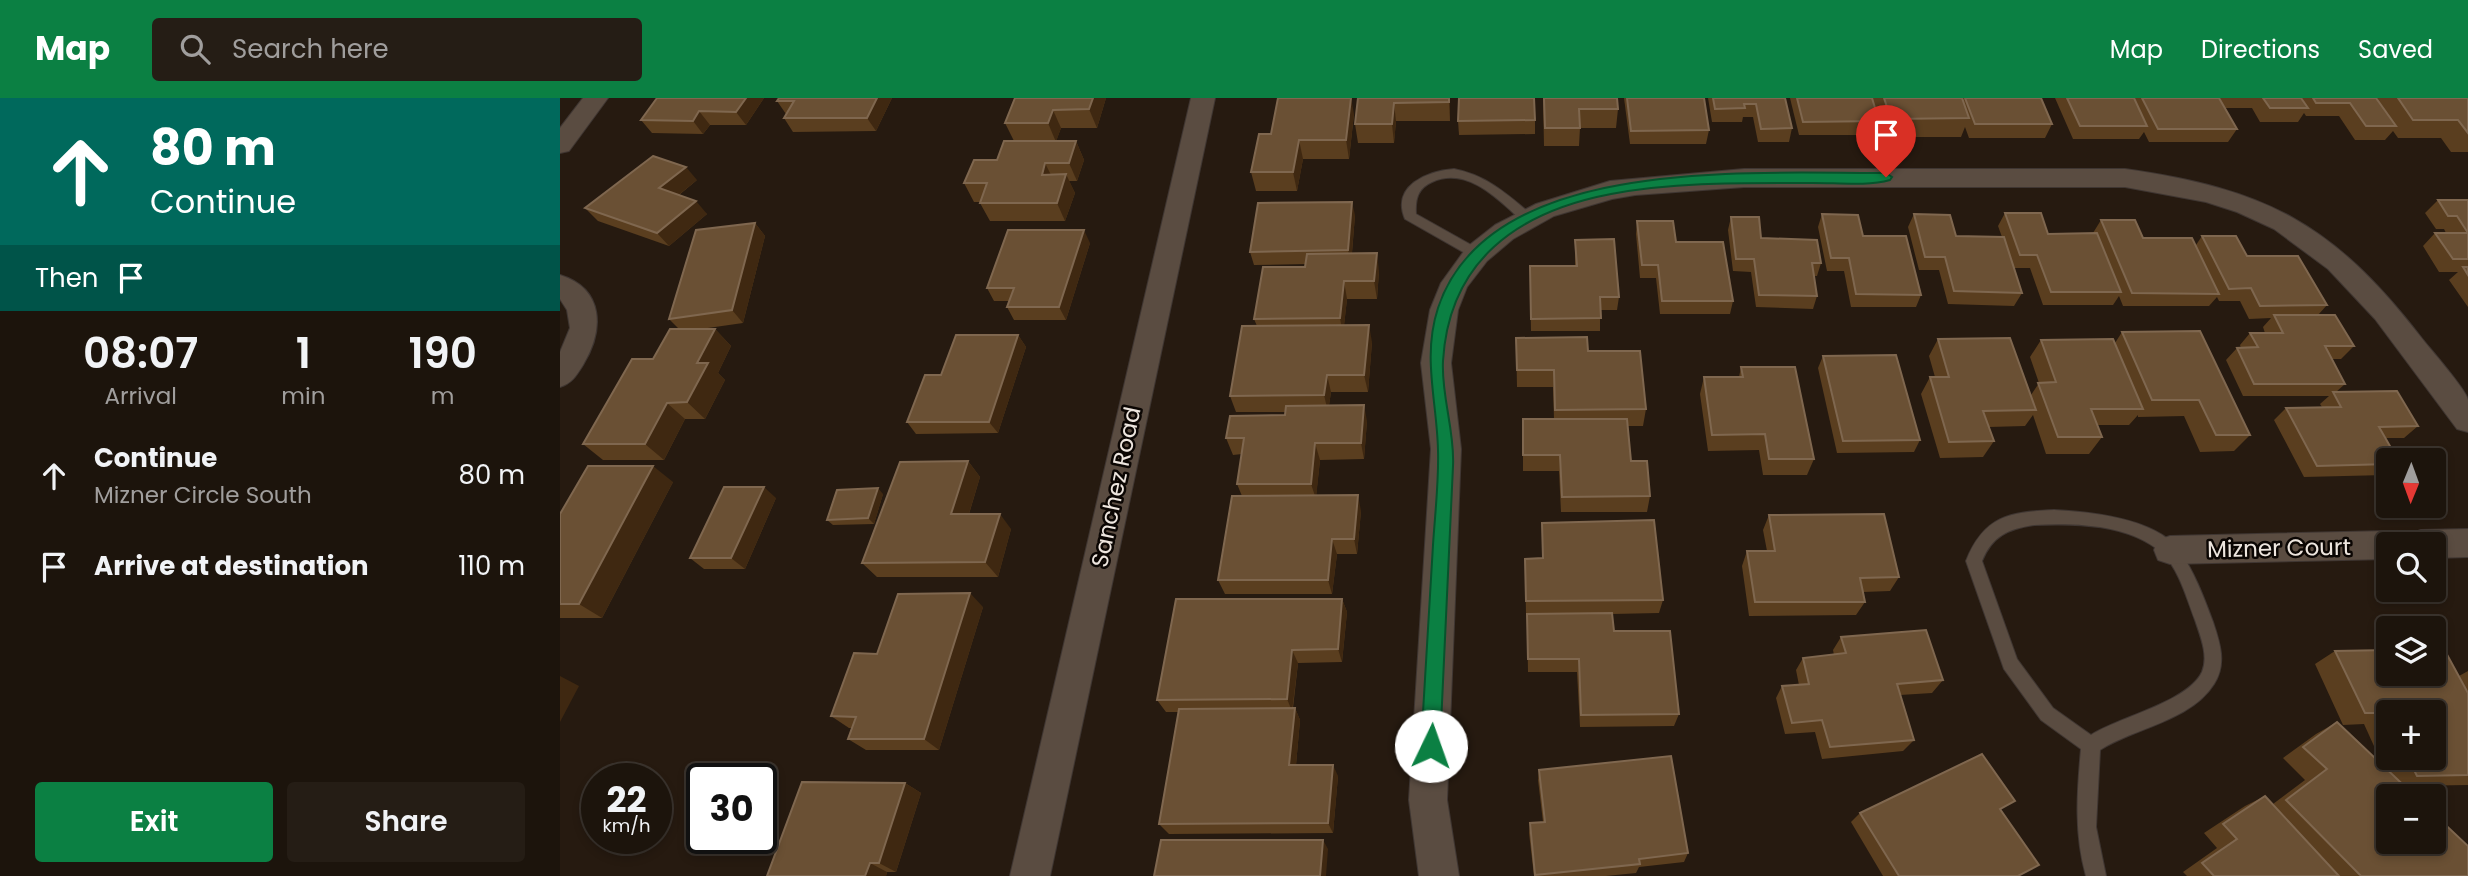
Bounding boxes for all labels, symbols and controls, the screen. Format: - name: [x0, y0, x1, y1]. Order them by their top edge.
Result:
- search box: [152, 18, 642, 81]
- text: Map: [35, 25, 110, 72]
- icon: search: [176, 30, 214, 68]
- text: Search here: [232, 31, 389, 67]
- text: Map: [2110, 33, 2163, 66]
- text: Directions: [2201, 33, 2320, 66]
- text: Saved: [2358, 33, 2433, 66]
- pin: [1856, 105, 1916, 177]
- text: 80 m: [150, 114, 276, 182]
- icon: arrive: [1867, 116, 1905, 154]
- icon: ahead: [35, 126, 126, 217]
- text: Continue: [150, 179, 296, 224]
- icon: arrive: [112, 259, 150, 297]
- text: Then: [35, 260, 98, 296]
- text: 08:07: [83, 324, 198, 383]
- text: 1: [296, 324, 311, 383]
- text: 190: [408, 324, 477, 383]
- text: Arrival: [104, 380, 177, 412]
- text: min: [281, 380, 325, 412]
- text: m: [431, 380, 455, 412]
- street label: Sanchez Road: [1083, 404, 1149, 570]
- text: Continue: [94, 440, 217, 476]
- north arrow: [2376, 448, 2446, 518]
- map controls: [2376, 448, 2446, 854]
- icon: ahead: [35, 457, 73, 495]
- text: 80 m: [459, 457, 525, 493]
- text: Mizner Circle South: [94, 479, 312, 511]
- street label: Mizner Court: [2207, 531, 2351, 565]
- button: search: [2376, 532, 2446, 602]
- icon: arrive: [35, 548, 73, 586]
- text: Arrive at destination: [94, 548, 369, 584]
- text: 110 m: [458, 548, 525, 584]
- button: layers: [2376, 616, 2446, 686]
- button: +: [2376, 700, 2446, 770]
- position arrow: [1394, 709, 1468, 783]
- speed limit sign: 30: [686, 763, 777, 854]
- text: 22: [607, 775, 646, 824]
- button: Exit: [35, 782, 273, 862]
- button: Share: [287, 782, 525, 862]
- button: −: [2376, 784, 2446, 854]
- text: km/h: [603, 813, 650, 838]

